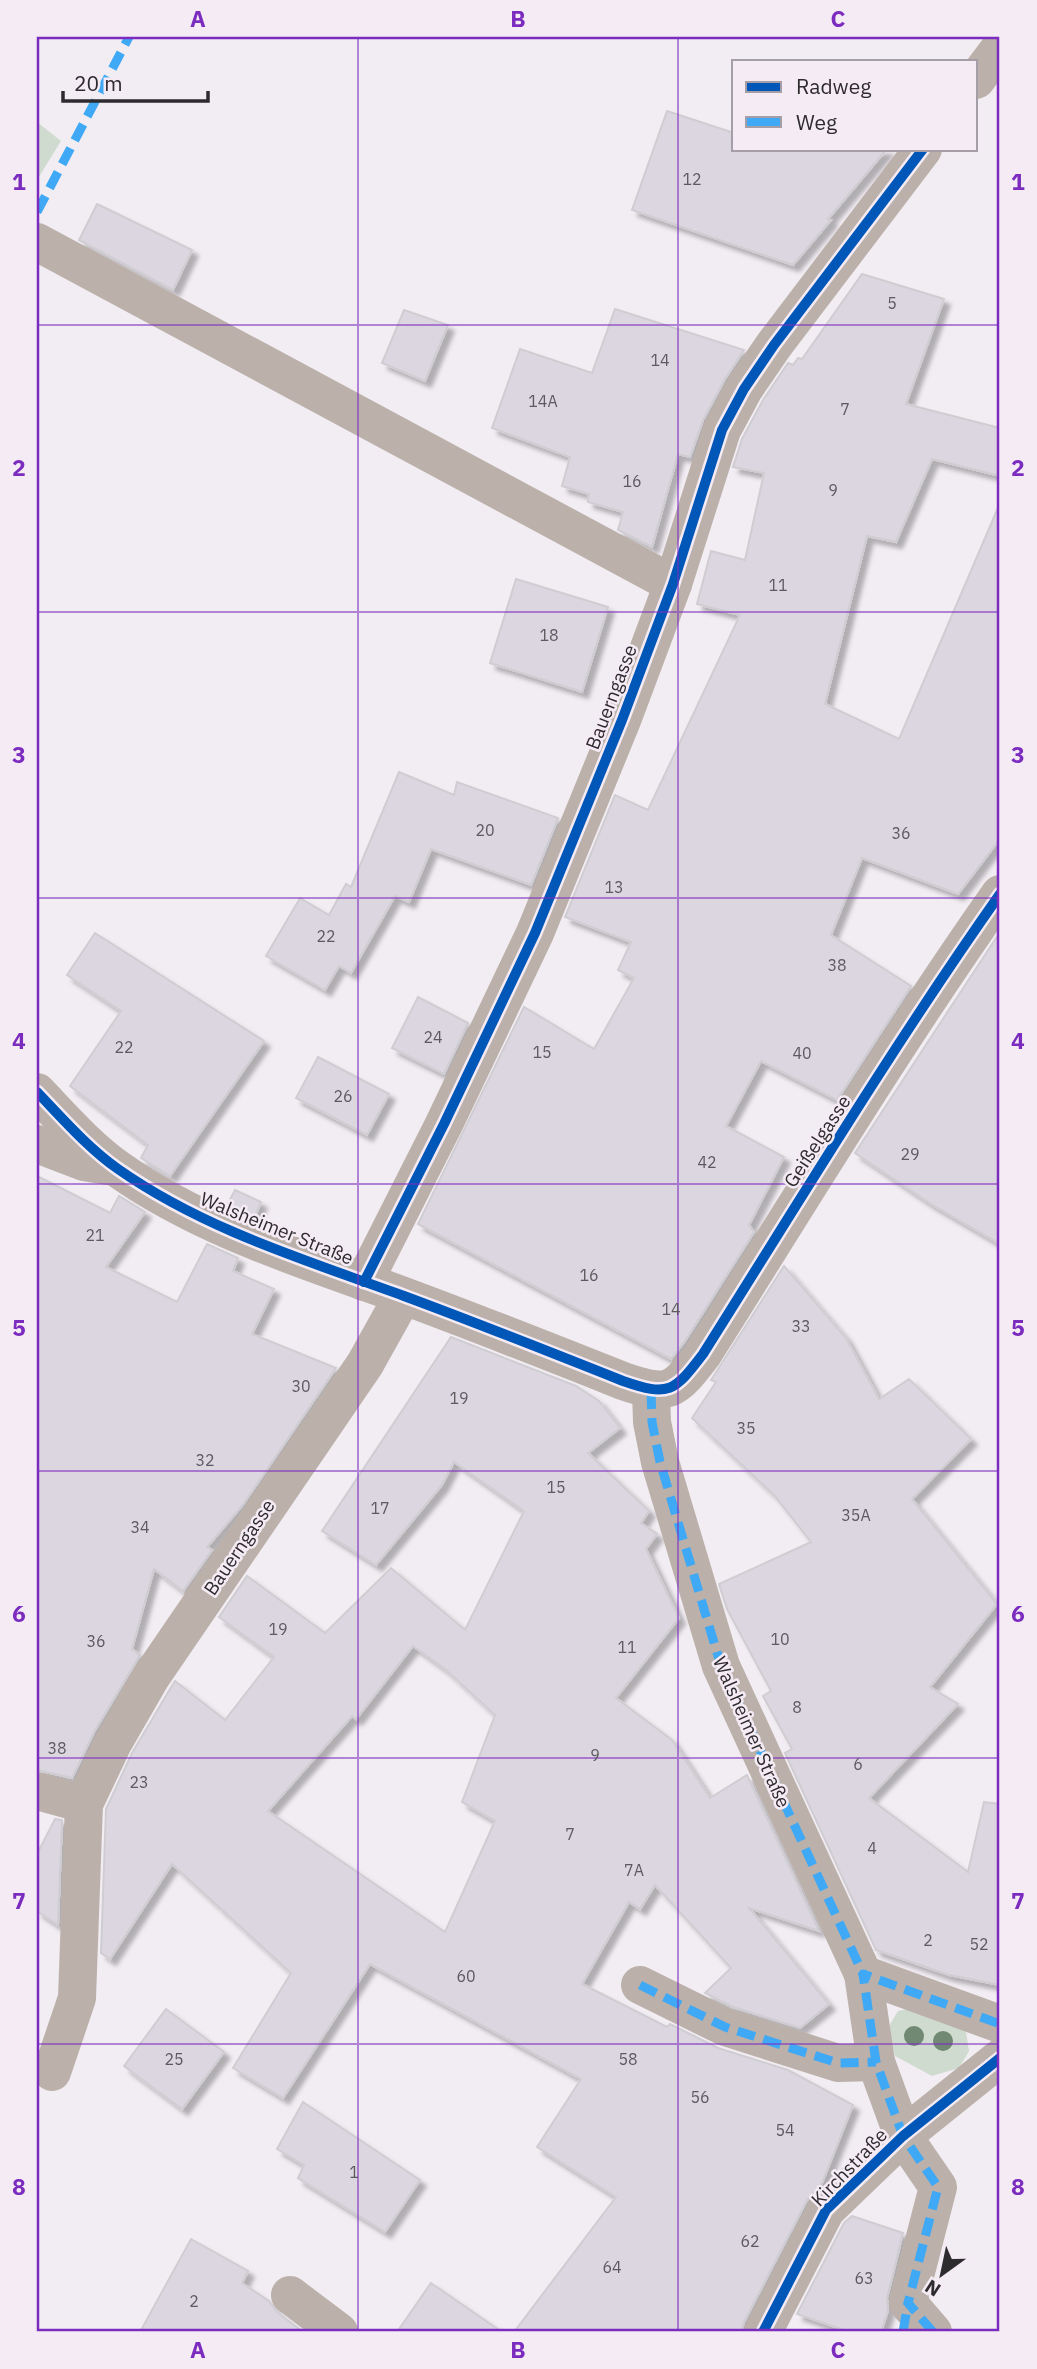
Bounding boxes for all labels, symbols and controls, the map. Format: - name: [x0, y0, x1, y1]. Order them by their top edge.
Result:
- text: A: [190, 3, 206, 33]
- text: B: [510, 3, 526, 33]
- text: C: [831, 3, 846, 33]
- scale bar: [63, 60, 208, 104]
- legend: [732, 60, 978, 150]
- text: 20 m: [74, 69, 123, 97]
- text: Radweg: [796, 72, 871, 100]
- text: Weg: [796, 108, 837, 136]
- text: 1: [12, 166, 26, 196]
- text: 1: [1011, 166, 1025, 196]
- house number: 12: [682, 169, 702, 189]
- house number: 5: [887, 293, 897, 313]
- house number: 14: [650, 350, 670, 370]
- house number: 14A: [528, 391, 558, 411]
- house number: 7: [840, 399, 850, 419]
- text: 2: [12, 452, 26, 482]
- text: 2: [1011, 452, 1025, 482]
- house number: 16: [622, 471, 642, 491]
- house number: 9: [828, 480, 838, 500]
- house number: 11: [768, 575, 788, 595]
- house number: 18: [539, 625, 559, 645]
- street label: Bauerngasse: [580, 641, 642, 753]
- text: 3: [12, 739, 26, 769]
- text: 3: [1011, 739, 1025, 769]
- house number: 20: [475, 820, 495, 840]
- house number: 36: [891, 823, 911, 843]
- house number: 13: [604, 877, 624, 897]
- house number: 22: [316, 926, 336, 946]
- house number: 38: [827, 955, 847, 975]
- text: 4: [12, 1025, 26, 1055]
- text: 4: [1011, 1025, 1025, 1055]
- house number: 24: [423, 1027, 443, 1047]
- house number: 22: [114, 1037, 134, 1057]
- house number: 15: [532, 1042, 552, 1062]
- house number: 40: [792, 1043, 812, 1063]
- house number: 26: [333, 1086, 353, 1106]
- street label: Geißelgasse: [778, 1090, 856, 1192]
- house number: 29: [900, 1144, 920, 1164]
- house number: 42: [697, 1152, 717, 1172]
- street label: Walsheimer Straße: [197, 1186, 357, 1270]
- house number: 21: [85, 1225, 105, 1245]
- house number: 16: [579, 1265, 599, 1285]
- house number: 14: [661, 1299, 681, 1319]
- text: 5: [12, 1312, 26, 1342]
- text: 5: [1011, 1312, 1025, 1342]
- house number: 33: [791, 1316, 811, 1336]
- house number: 30: [291, 1376, 311, 1396]
- house number: 19: [449, 1388, 469, 1408]
- house number: 35: [736, 1418, 756, 1438]
- house number: 32: [195, 1450, 215, 1470]
- house number: 15: [546, 1477, 566, 1497]
- street label: Bauerngasse: [198, 1494, 280, 1600]
- house number: 17: [370, 1498, 390, 1518]
- house number: 35A: [841, 1505, 871, 1525]
- house number: 34: [130, 1517, 150, 1537]
- text: 6: [12, 1598, 26, 1628]
- text: 6: [1011, 1598, 1025, 1628]
- house number: 19: [268, 1619, 288, 1639]
- house number: 10: [770, 1629, 790, 1649]
- house number: 36: [86, 1631, 106, 1651]
- house number: 11: [617, 1637, 637, 1657]
- street label: Walsheimer Straße: [708, 1653, 796, 1811]
- house number: 8: [792, 1697, 802, 1717]
- house number: 38: [47, 1738, 67, 1758]
- house number: 9: [590, 1745, 600, 1765]
- house number: 6: [853, 1754, 863, 1774]
- house number: 23: [129, 1772, 149, 1792]
- house number: 7: [565, 1824, 575, 1844]
- house number: 4: [867, 1838, 877, 1858]
- house number: 7A: [624, 1860, 644, 1880]
- text: 7: [12, 1885, 26, 1915]
- text: 7: [1011, 1885, 1025, 1915]
- house number: 2: [923, 1930, 933, 1950]
- house number: 52: [969, 1934, 989, 1954]
- house number: 60: [456, 1966, 476, 1986]
- house number: 25: [164, 2049, 184, 2069]
- house number: 58: [618, 2049, 638, 2069]
- house number: 56: [690, 2087, 710, 2107]
- house number: 54: [775, 2120, 795, 2140]
- street label: Kirchstraße: [806, 2123, 892, 2211]
- house number: 1: [349, 2162, 359, 2182]
- text: 8: [12, 2171, 26, 2201]
- text: 8: [1011, 2171, 1025, 2201]
- house number: 62: [740, 2231, 760, 2251]
- north arrow: [908, 2240, 978, 2310]
- house number: 64: [602, 2257, 622, 2277]
- house number: 63: [854, 2268, 874, 2288]
- text: N: [920, 2274, 945, 2302]
- house number: 2: [189, 2291, 199, 2311]
- text: A: [190, 2334, 206, 2364]
- text: B: [510, 2334, 526, 2364]
- text: C: [831, 2334, 846, 2364]

